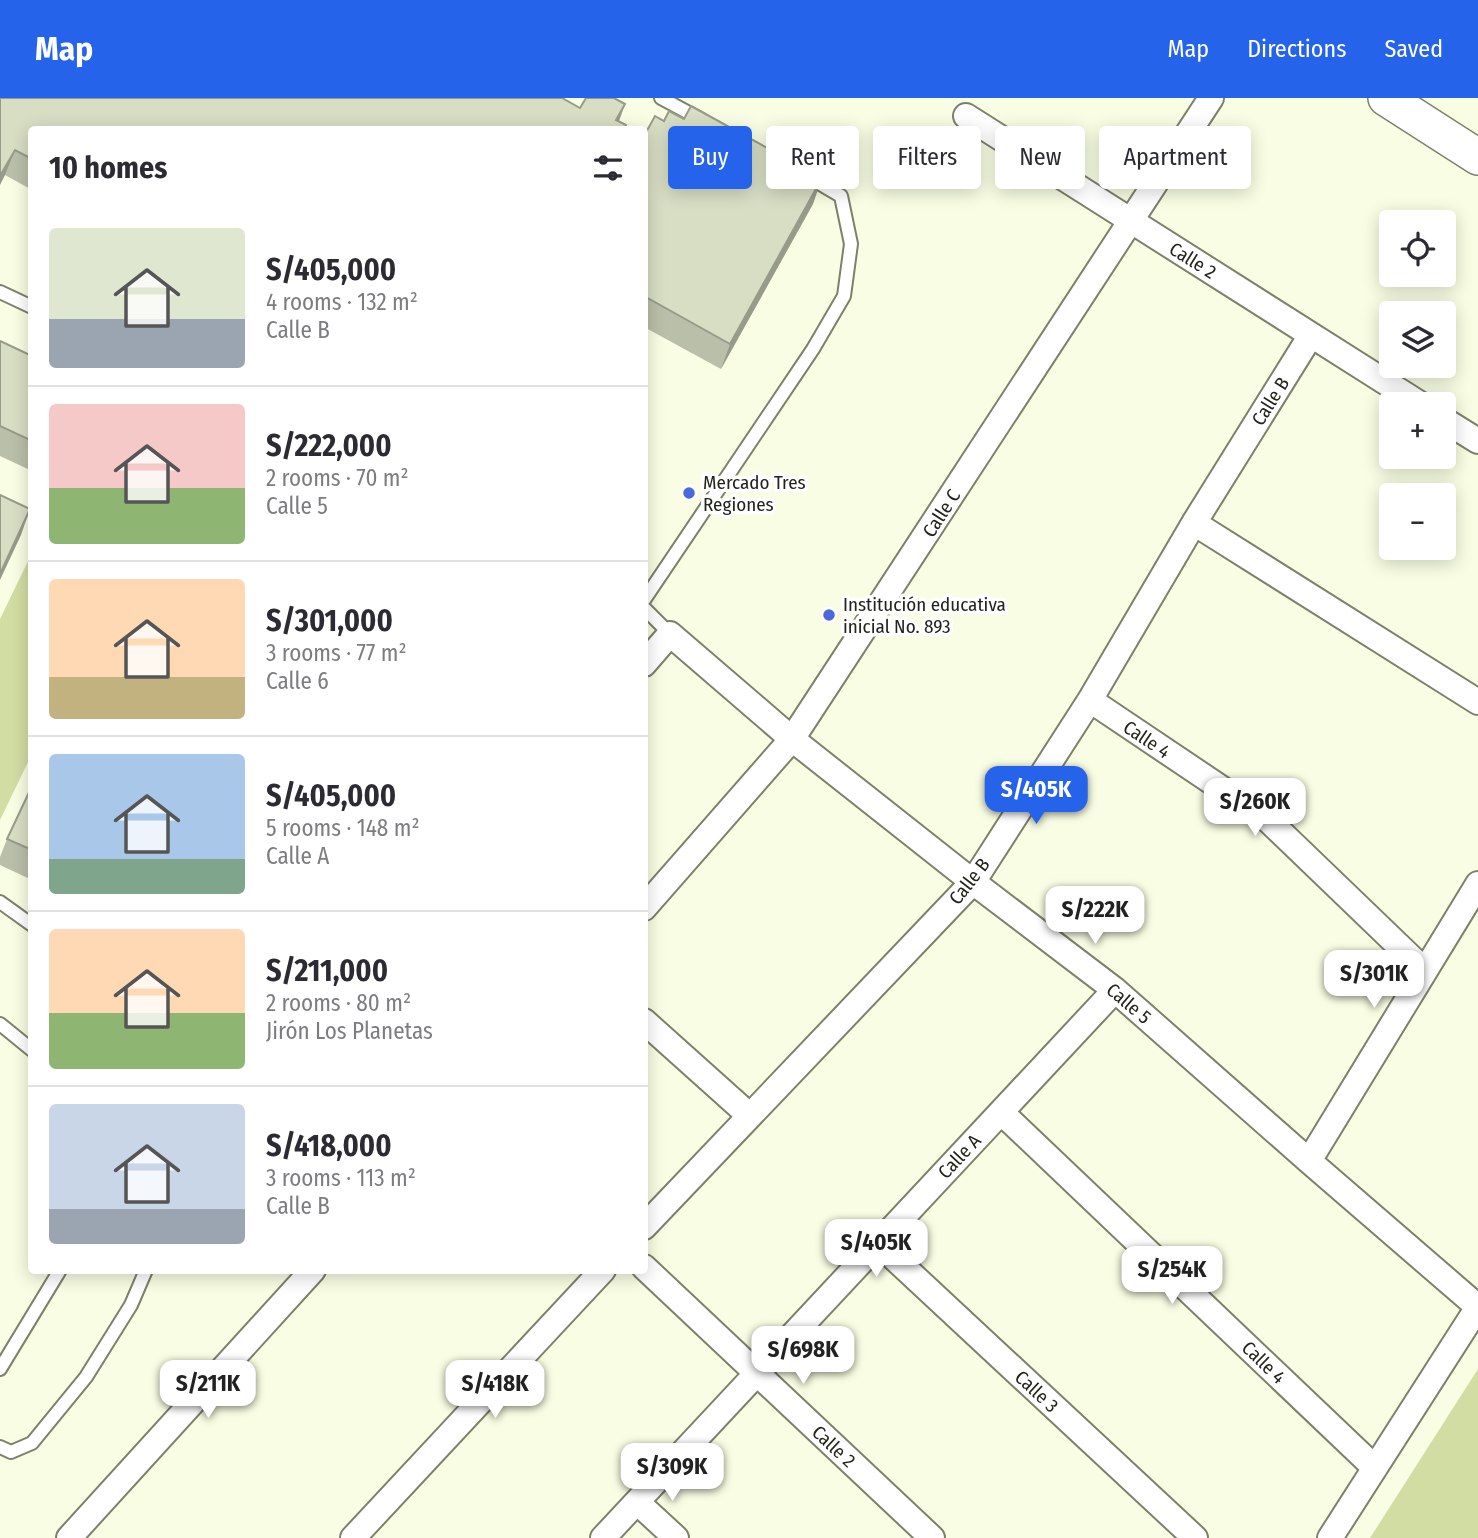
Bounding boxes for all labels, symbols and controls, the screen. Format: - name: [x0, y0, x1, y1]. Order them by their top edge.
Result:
- text: Map: [35, 29, 93, 69]
- text: Map: [1168, 35, 1209, 63]
- text: Directions: [1247, 35, 1346, 63]
- text: Saved: [1384, 35, 1443, 63]
- chip: Buy: [668, 126, 752, 189]
- chip: Rent: [766, 126, 859, 189]
- chip: Filters: [873, 126, 981, 189]
- chip: New: [995, 126, 1085, 189]
- chip: Apartment: [1099, 126, 1251, 189]
- icon: filters: [589, 149, 627, 187]
- text: 10 homes: [49, 150, 167, 186]
- map controls: [1379, 210, 1456, 560]
- button: locate: [1379, 210, 1456, 287]
- street label: Calle 2: [1165, 237, 1220, 284]
- text: S/405,000: [266, 252, 396, 288]
- icon: home: [105, 256, 189, 340]
- text: 4 rooms · 132 m²: [266, 288, 418, 316]
- button: layers: [1379, 301, 1456, 378]
- text: Calle B: [266, 316, 330, 344]
- street label: Calle B: [1247, 373, 1294, 430]
- button: +: [1379, 392, 1456, 469]
- text: S/222,000: [266, 428, 392, 464]
- icon: home: [105, 432, 189, 516]
- text: 2 rooms · 70 m²: [266, 464, 409, 492]
- place label: Mercado Tres Regiones: [703, 471, 806, 516]
- button: −: [1379, 483, 1456, 560]
- marker: Mercado Tres Regiones: [681, 485, 697, 501]
- street label: Calle C: [918, 485, 965, 541]
- text: Calle 5: [266, 492, 328, 520]
- place label: Institución educativa inicial No. 893: [843, 593, 1006, 638]
- text: S/301,000: [266, 603, 393, 639]
- icon: home: [105, 607, 189, 691]
- marker: Institución educativa inicial No. 893: [821, 607, 837, 623]
- text: 3 rooms · 77 m²: [266, 639, 407, 667]
- text: Calle 6: [266, 667, 329, 695]
- street label: Calle 4: [1119, 715, 1175, 763]
- pin: S/405K: [979, 766, 1093, 826]
- text: S/405K: [1001, 775, 1071, 803]
- text: S/405,000: [266, 778, 396, 814]
- pin: S/260K: [1198, 778, 1312, 838]
- icon: home: [105, 782, 189, 866]
- text: S/260K: [1220, 787, 1290, 815]
- text: 5 rooms · 148 m²: [266, 814, 420, 842]
- text: Calle A: [266, 842, 329, 870]
- street label: Calle B: [944, 853, 995, 909]
- pin: S/222K: [1038, 886, 1152, 946]
- text: S/222K: [1061, 895, 1129, 923]
- pin: S/301K: [1317, 950, 1431, 1010]
- text: S/211,000: [266, 953, 388, 989]
- icon: home: [105, 957, 189, 1041]
- text: S/301K: [1340, 959, 1408, 987]
- street label: Calle 5: [1102, 978, 1156, 1029]
- text: 2 rooms · 80 m²: [266, 989, 411, 1017]
- text: Jirón Los Planetas: [266, 1017, 433, 1045]
- text: S/418,000: [266, 1128, 392, 1164]
- street label: Calle A: [933, 1129, 986, 1183]
- icon: home: [105, 1132, 189, 1216]
- text: 3 rooms · 113 m²: [266, 1164, 416, 1192]
- text: Calle B: [266, 1192, 330, 1220]
- pin: S/405K: [819, 1220, 933, 1279]
- text: S/405K: [841, 1228, 911, 1256]
- pin: S/254K: [1115, 1246, 1229, 1306]
- text: S/254K: [1138, 1255, 1206, 1283]
- pin: S/698K: [746, 1326, 860, 1386]
- text: S/698K: [767, 1335, 839, 1363]
- street label: Calle 4: [1237, 1336, 1290, 1389]
- pin: S/211K: [151, 1360, 265, 1420]
- pin: S/418K: [438, 1360, 552, 1420]
- street label: Calle 3: [1010, 1366, 1063, 1417]
- text: S/211K: [176, 1369, 240, 1397]
- text: S/418K: [461, 1369, 529, 1397]
- street label: Calle 2: [807, 1421, 860, 1472]
- pin: S/309K: [615, 1444, 729, 1503]
- text: S/309K: [637, 1452, 707, 1480]

